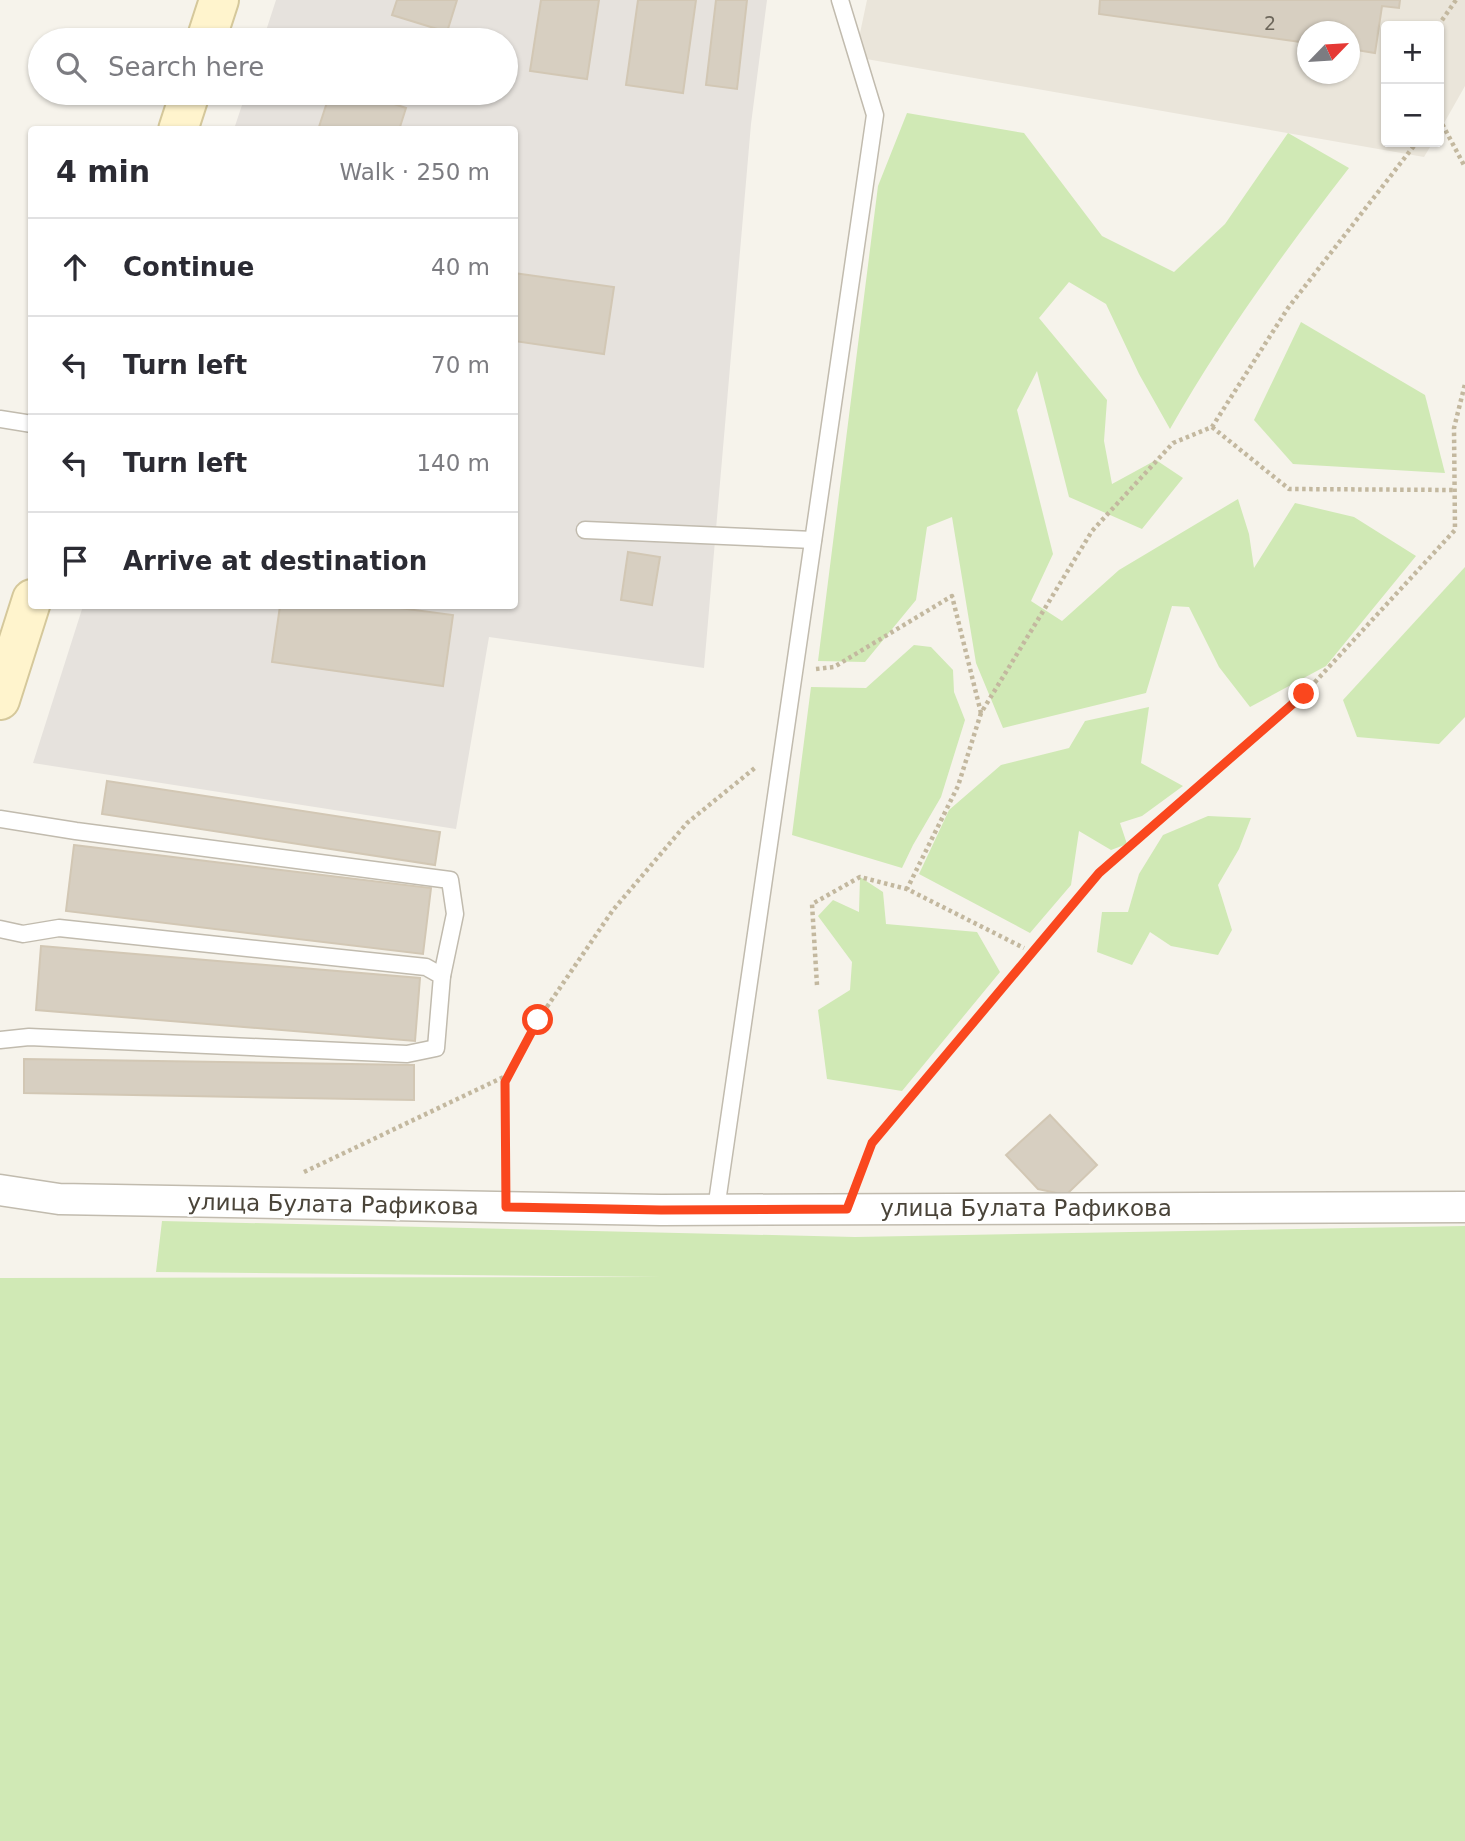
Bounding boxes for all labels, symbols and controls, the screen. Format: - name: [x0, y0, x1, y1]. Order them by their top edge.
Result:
- house number: 2: [1264, 12, 1276, 34]
- north arrow: [1297, 21, 1360, 84]
- map controls: [1381, 21, 1444, 147]
- button: +: [1381, 21, 1444, 84]
- search box: [28, 28, 518, 105]
- icon: search: [52, 48, 90, 86]
- text: Search here: [108, 52, 264, 82]
- button: −: [1381, 84, 1444, 147]
- text: 4 min: [56, 154, 150, 189]
- text: Walk · 250 m: [339, 159, 490, 185]
- icon: ahead: [56, 248, 94, 286]
- text: Continue: [123, 252, 254, 282]
- text: 40 m: [431, 254, 490, 280]
- icon: left: [56, 346, 94, 384]
- text: Turn left: [123, 350, 247, 380]
- text: 70 m: [431, 352, 490, 378]
- icon: left: [56, 444, 94, 482]
- text: Turn left: [123, 448, 247, 478]
- text: 140 m: [416, 450, 490, 476]
- icon: arrive: [56, 542, 94, 580]
- text: Arrive at destination: [123, 546, 427, 576]
- route end: [1288, 678, 1319, 709]
- route start: [522, 1004, 553, 1035]
- street label: улица Булата Рафикова: [187, 1188, 479, 1220]
- street label: улица Булата Рафикова: [880, 1195, 1172, 1221]

